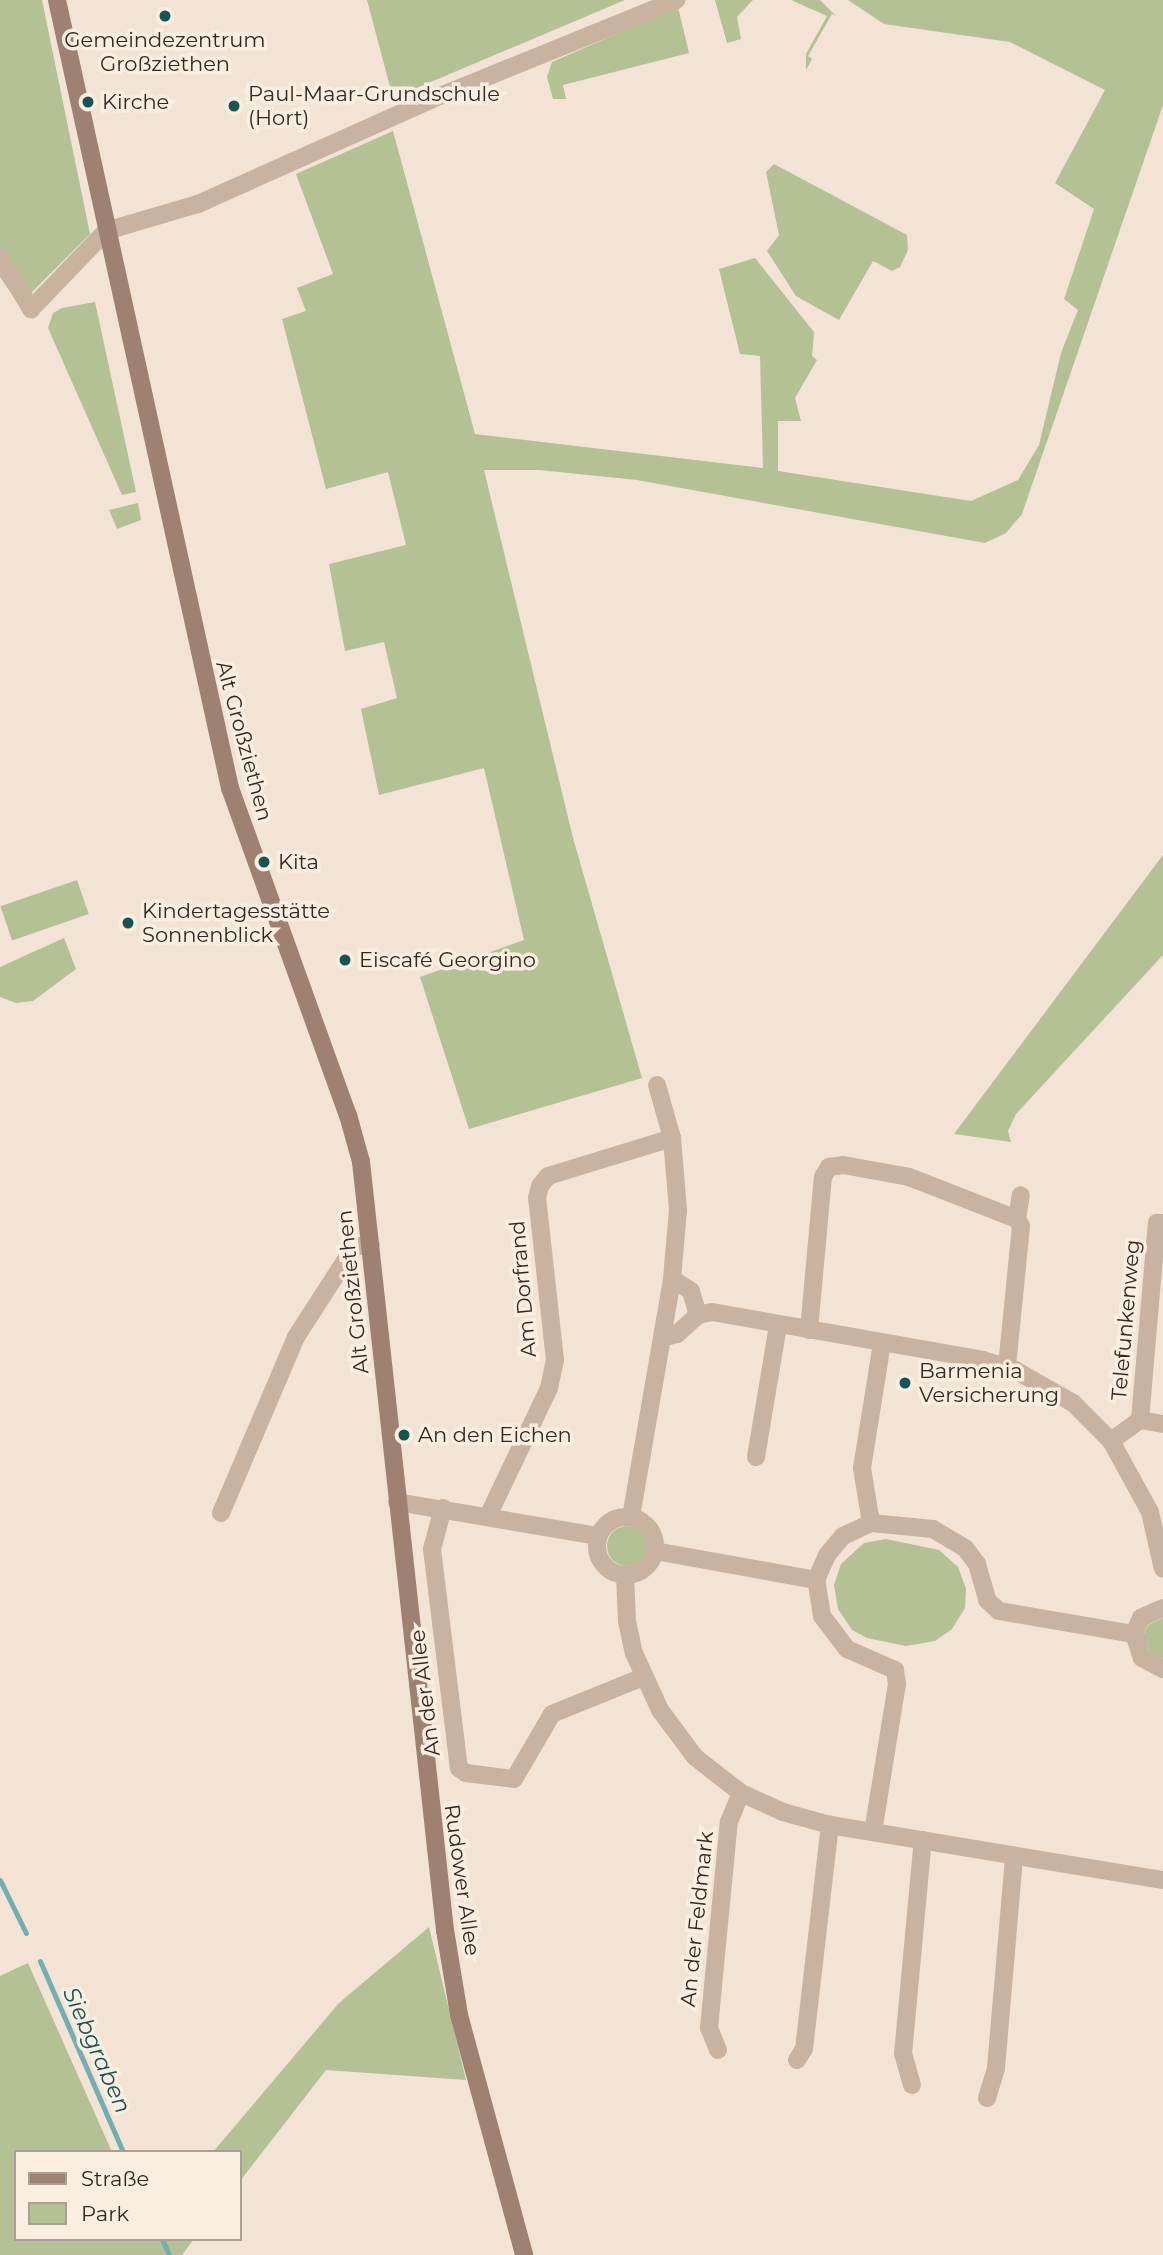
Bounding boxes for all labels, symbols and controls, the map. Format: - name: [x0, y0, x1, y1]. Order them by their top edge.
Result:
- marker: Gemeindezentrum Großziethen: [157, 8, 173, 24]
- place label: Gemeindezentrum Großziethen: [64, 27, 266, 77]
- place label: Paul-Maar-Grundschule (Hort): [248, 81, 500, 131]
- place label: Kirche: [102, 89, 169, 115]
- marker: Kirche: [80, 94, 96, 110]
- marker: Paul-Maar-Grundschule (Hort): [226, 98, 242, 114]
- street label: Alt Großziethen: [211, 658, 277, 824]
- place label: Kita: [278, 849, 319, 875]
- marker: Kita: [256, 854, 272, 870]
- place label: Kindertagesstätte Sonnenblick: [142, 898, 330, 948]
- marker: Kindertagesstätte Sonnenblick: [120, 915, 136, 931]
- place label: Eiscafé Georgino: [359, 947, 536, 973]
- marker: Eiscafé Georgino: [337, 952, 353, 968]
- street label: Alt Großziethen: [332, 1209, 374, 1375]
- street label: Am Dorfrand: [504, 1220, 542, 1358]
- street label: Telefunkenweg: [1106, 1239, 1146, 1401]
- place label: Barmenia Versicherung: [919, 1358, 1059, 1408]
- marker: Barmenia Versicherung: [897, 1375, 913, 1391]
- place label: An den Eichen: [418, 1422, 572, 1448]
- marker: An den Eichen: [396, 1427, 412, 1443]
- street label: An der Allee: [405, 1628, 445, 1758]
- street label: Rudower Allee: [439, 1803, 485, 1957]
- street label: An der Feldmark: [675, 1830, 719, 2008]
- water label: Siebgraben: [57, 1983, 137, 2117]
- legend: [14, 2150, 242, 2241]
- text: Straße: [81, 2166, 149, 2191]
- text: Park: [81, 2201, 129, 2226]

